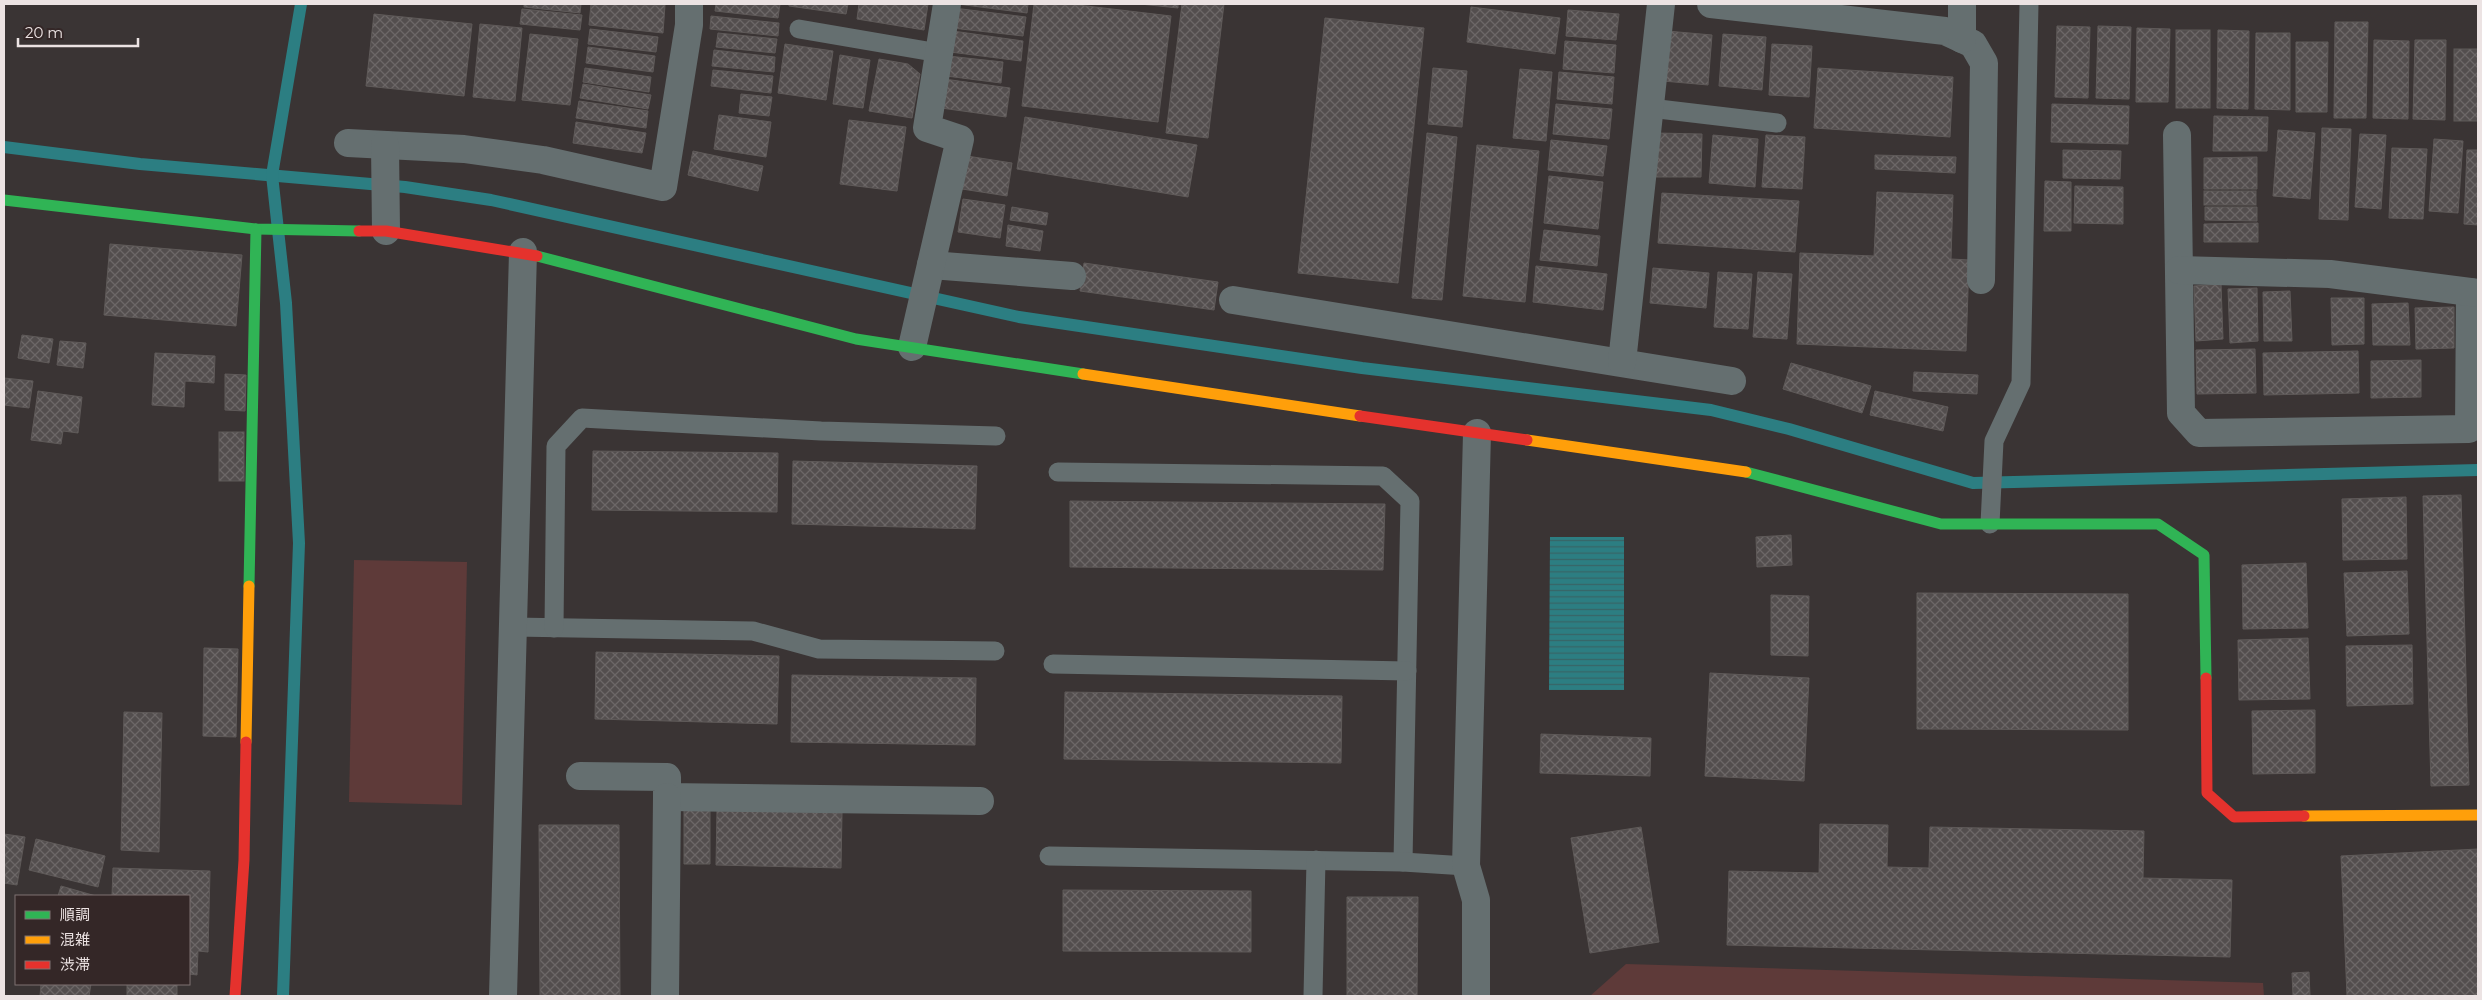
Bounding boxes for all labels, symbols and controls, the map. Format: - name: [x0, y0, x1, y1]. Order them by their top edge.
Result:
- scale bar: [18, 15, 138, 47]
- text: 20 m: [25, 23, 63, 42]
- legend: [15, 895, 190, 985]
- text: 順調: [60, 905, 90, 924]
- text: 混雑: [60, 930, 90, 949]
- text: 渋滞: [60, 955, 90, 974]

